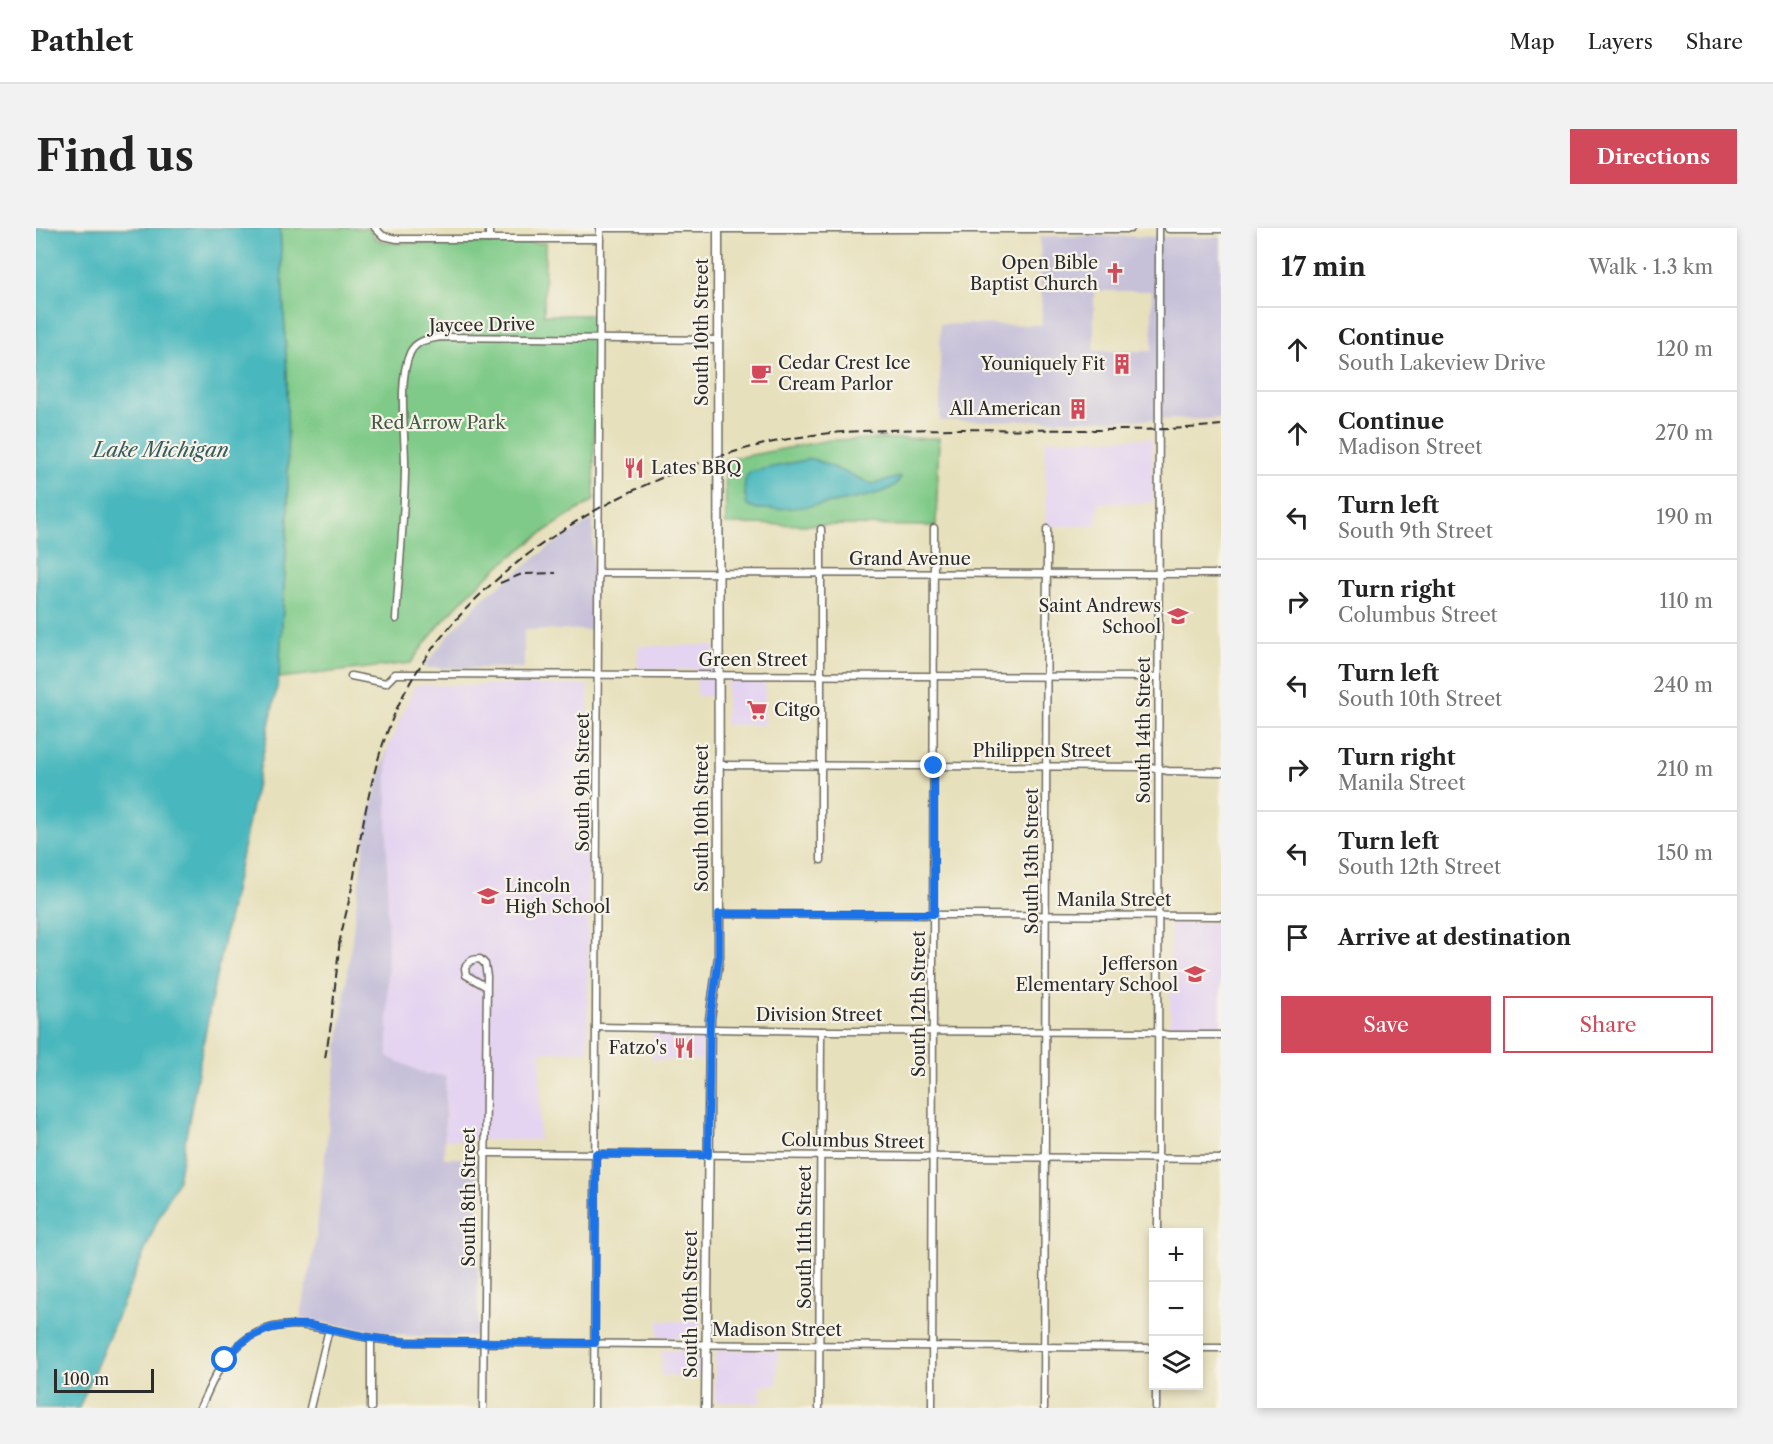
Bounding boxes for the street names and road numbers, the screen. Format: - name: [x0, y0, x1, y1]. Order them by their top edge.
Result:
- street label: South 10th Street: [691, 257, 713, 406]
- street label: Jaycee Drive: [426, 313, 535, 337]
- street label: Grand Avenue: [849, 548, 971, 570]
- street label: Green Street: [698, 649, 808, 671]
- street label: South 14th Street: [1133, 656, 1155, 803]
- street label: South 9th Street: [572, 712, 594, 852]
- street label: Philippen Street: [973, 740, 1112, 762]
- street label: South 10th Street: [691, 743, 713, 892]
- street label: South 13th Street: [1021, 787, 1043, 934]
- street label: Manila Street: [1057, 889, 1172, 911]
- street label: South 12th Street: [908, 930, 930, 1077]
- street label: Division Street: [756, 1004, 883, 1026]
- street label: South 8th Street: [458, 1127, 480, 1267]
- street label: Columbus Street: [781, 1129, 926, 1153]
- street label: South 11th Street: [794, 1164, 816, 1309]
- street label: South 10th Street: [680, 1229, 702, 1378]
- street label: Madison Street: [712, 1319, 843, 1341]

